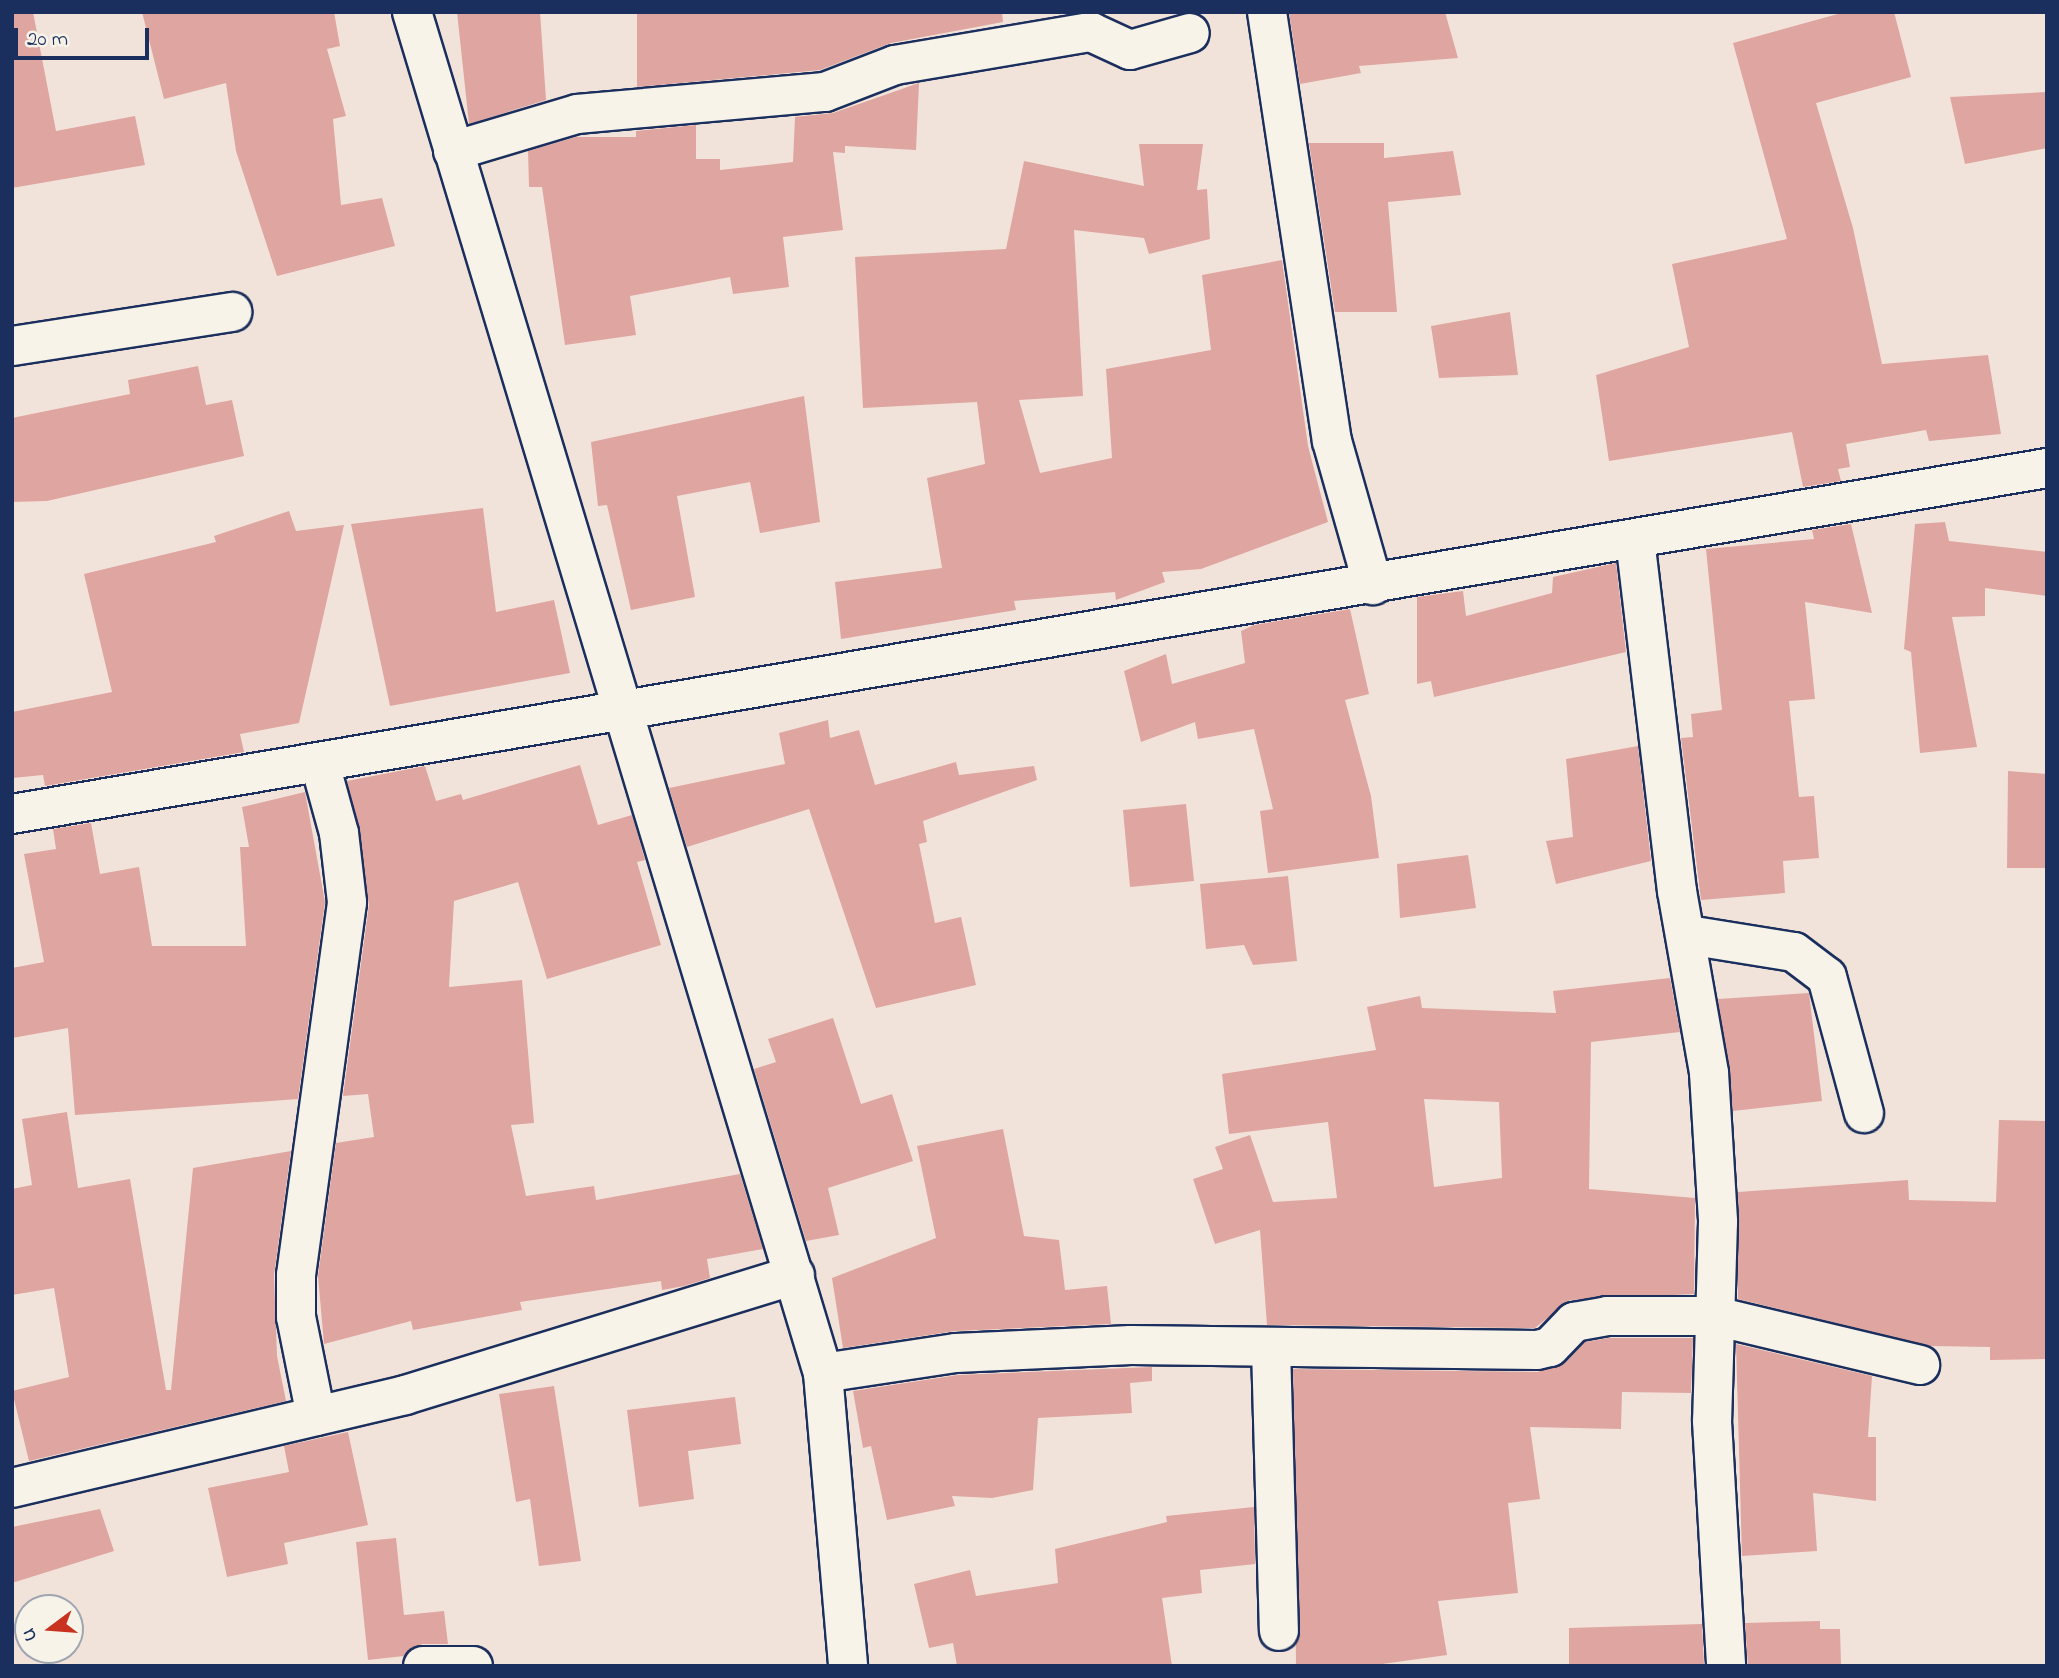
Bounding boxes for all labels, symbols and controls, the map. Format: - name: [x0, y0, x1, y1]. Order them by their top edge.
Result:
- scale bar: [18, 14, 152, 58]
- text: 20 m: [27, 25, 68, 55]
- north arrow: [14, 1594, 84, 1664]
- text: U: [16, 1625, 45, 1644]

